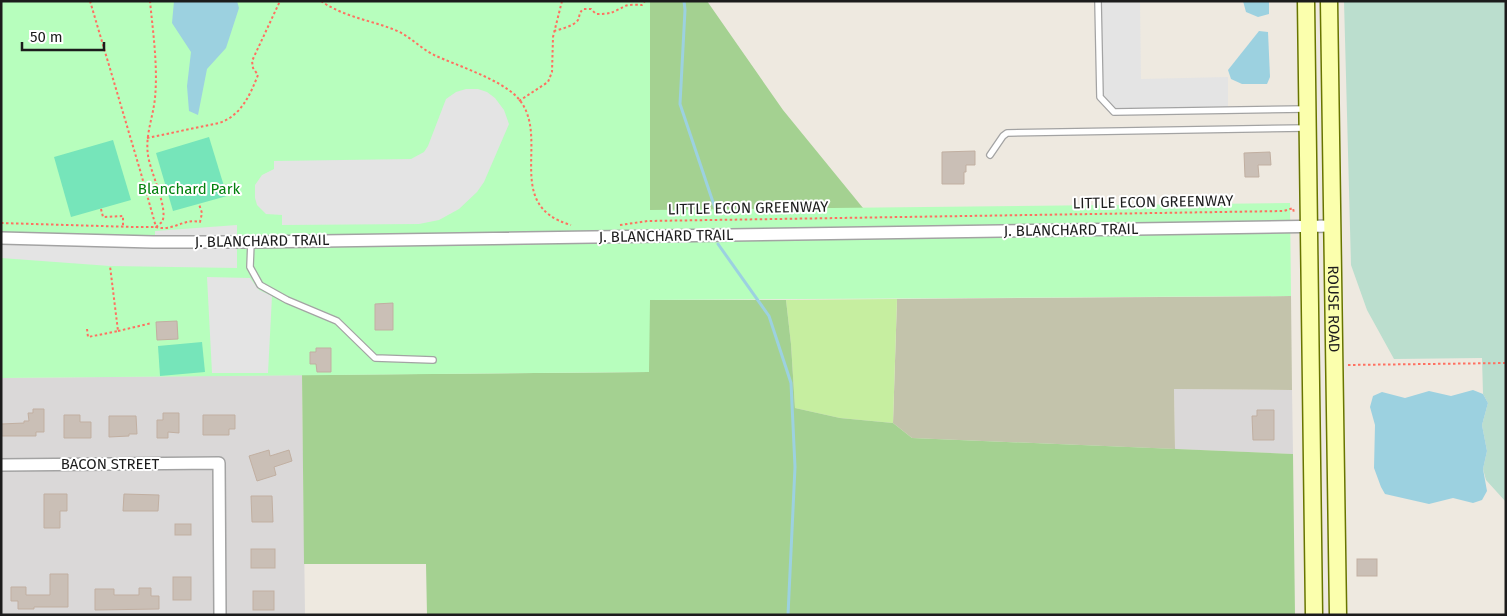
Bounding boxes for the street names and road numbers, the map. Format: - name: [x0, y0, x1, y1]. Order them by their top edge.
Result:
- street label: LITTLE ECON GREENWAY: [1072, 192, 1234, 212]
- street label: LITTLE ECON GREENWAY: [667, 198, 829, 218]
- street label: J. BLANCHARD TRAIL: [1003, 220, 1139, 240]
- street label: J. BLANCHARD TRAIL: [598, 226, 734, 246]
- street label: J. BLANCHARD TRAIL: [194, 231, 330, 251]
- street label: ROUSE ROAD: [1324, 265, 1343, 353]
- street label: BACON STREET: [61, 455, 160, 473]

